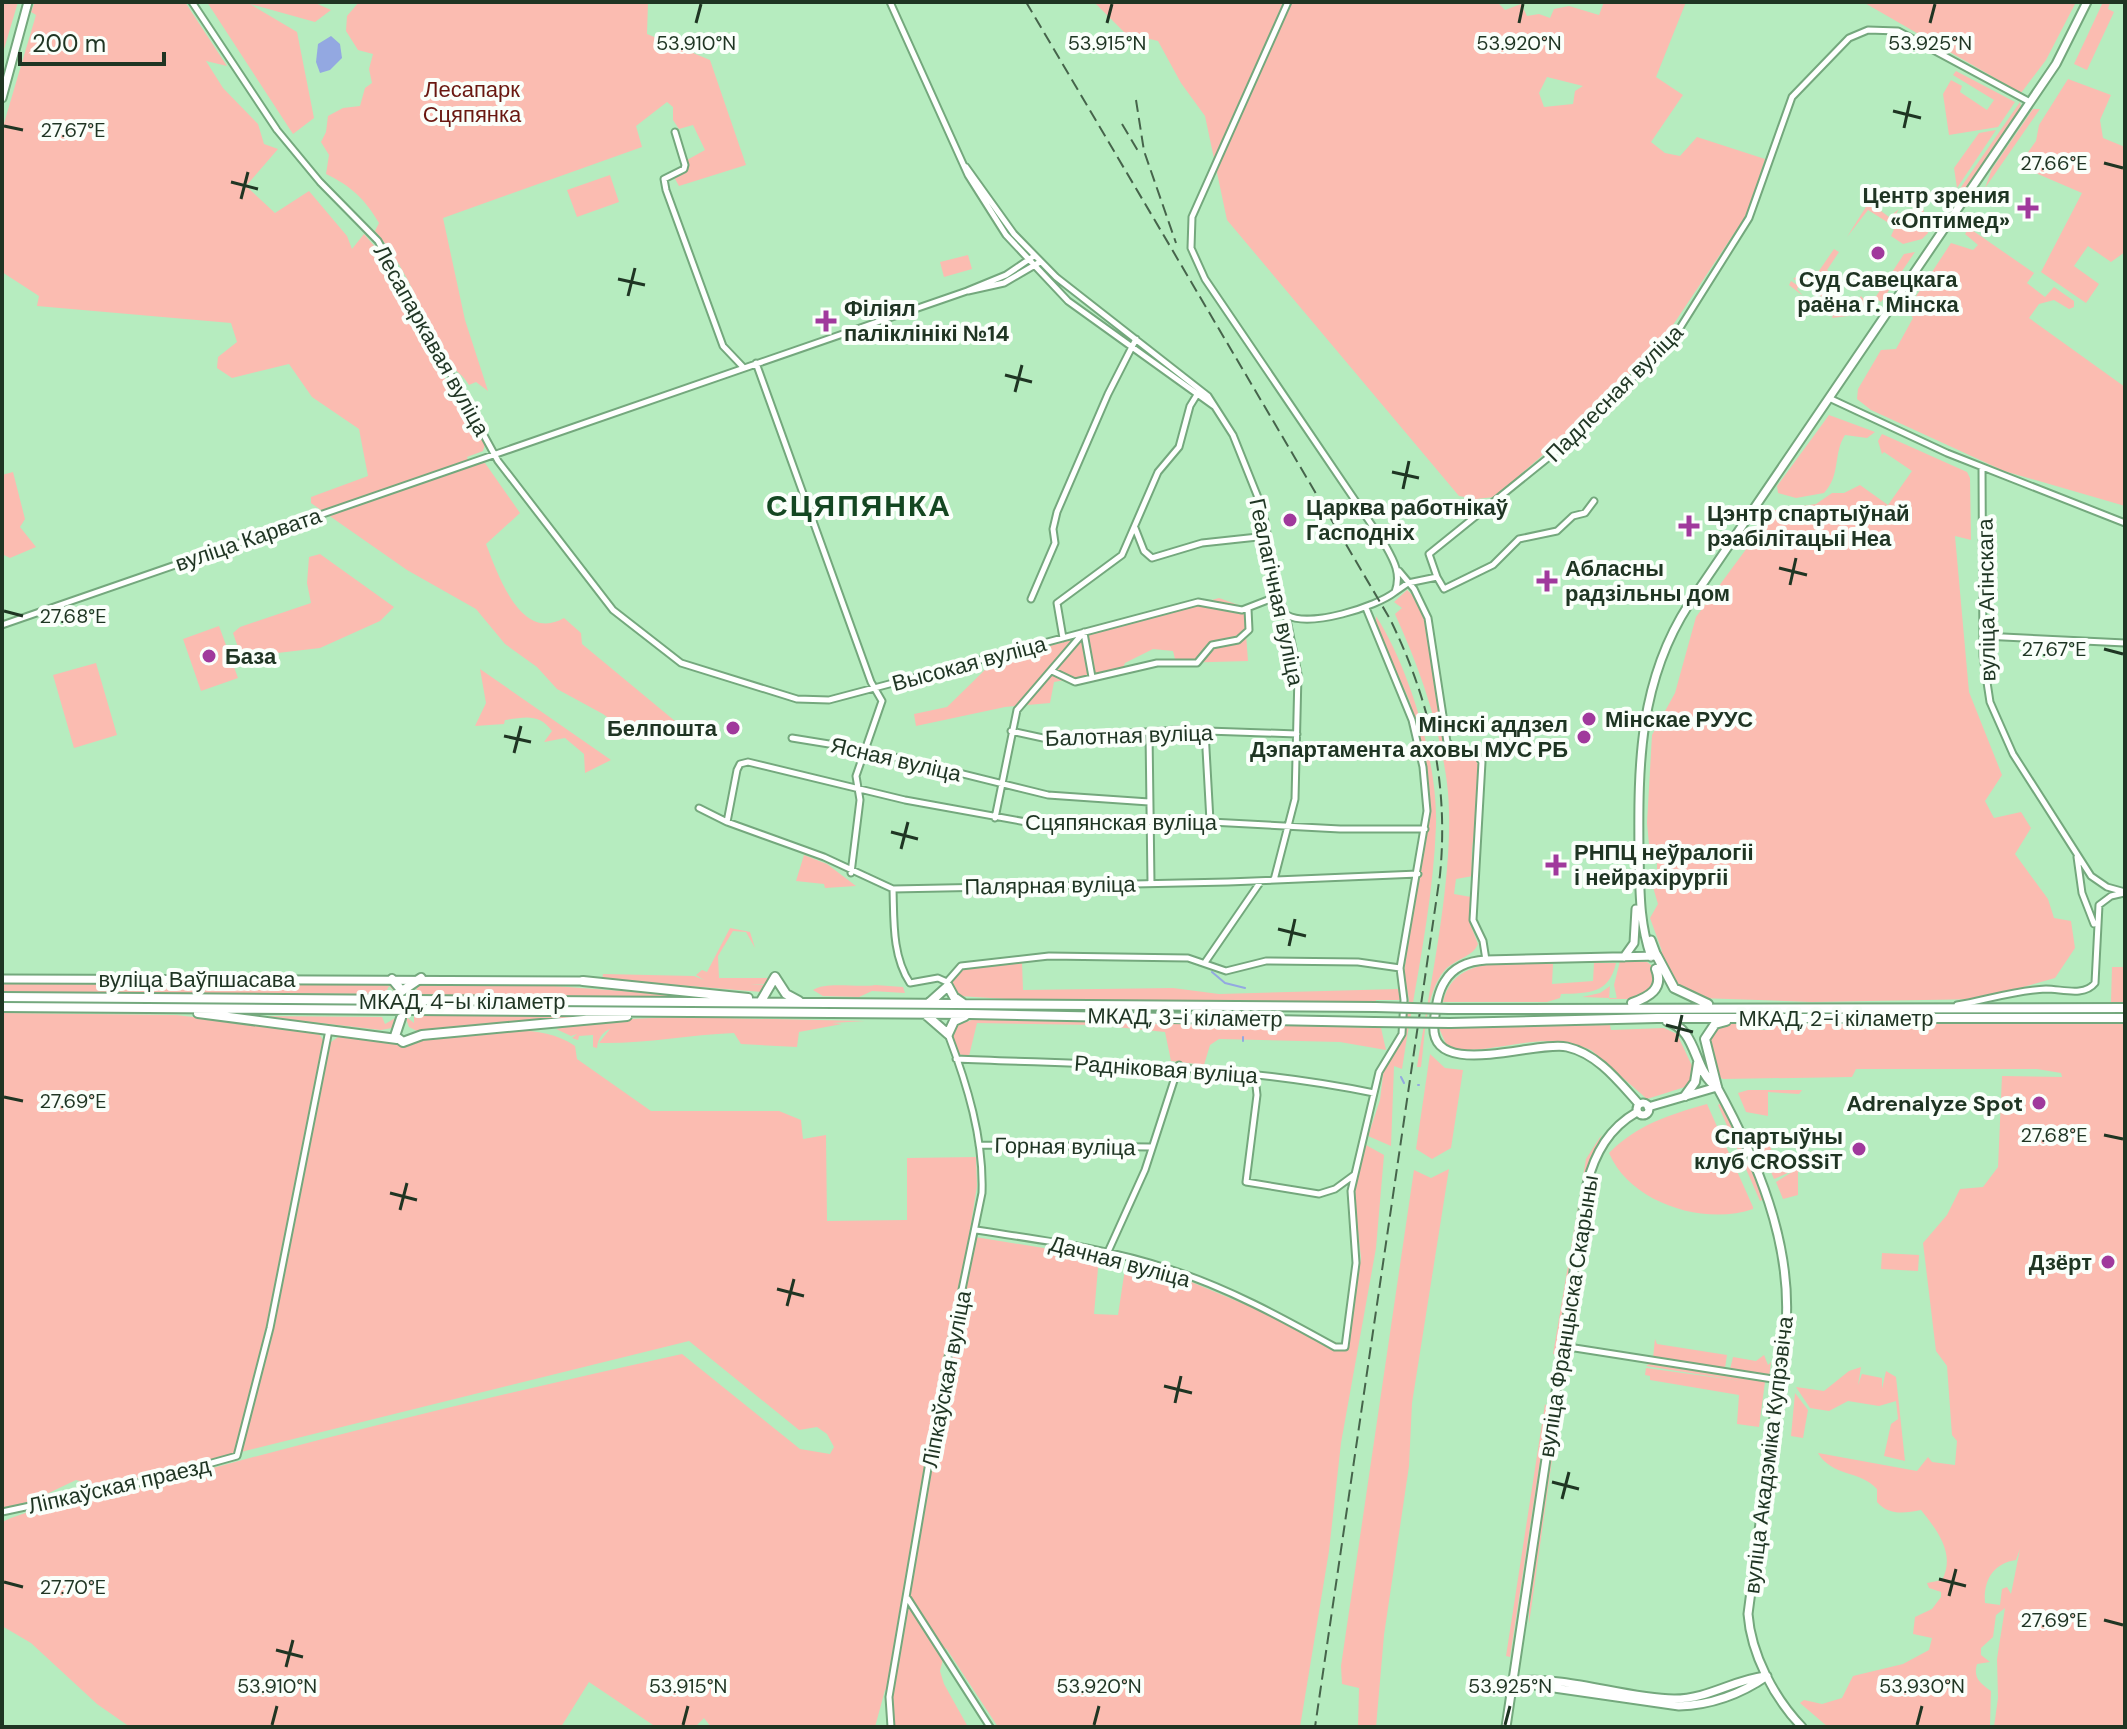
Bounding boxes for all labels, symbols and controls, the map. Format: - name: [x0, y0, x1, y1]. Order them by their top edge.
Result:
- scale bar: [20, 16, 164, 66]
- text: 200 m: [32, 28, 106, 59]
- text: 53.910°N: [656, 30, 736, 56]
- text: 53.915°N: [1068, 30, 1146, 56]
- text: 53.920°N: [1476, 30, 1562, 56]
- text: 53.925°N: [1888, 30, 1972, 56]
- park label: Лесапарк Сцяпянка: [423, 75, 522, 129]
- text: 27.67°E: [41, 117, 105, 143]
- text: 27.66°E: [2020, 150, 2088, 176]
- place label: Центр зрения «Оптимед»: [1862, 181, 2010, 235]
- marker: Центр зрения «Оптимед»: [2017, 197, 2039, 219]
- street label: Лесапаркавая вуліца: [367, 239, 497, 442]
- marker: Суд Савецкага раёна г. Мінска: [1869, 244, 1887, 262]
- place label: Суд Савецкага раёна г. Мінска: [1797, 265, 1960, 319]
- place label: Філіял паліклінікі №14: [844, 294, 1010, 348]
- marker: Філіял паліклінікі №14: [815, 310, 837, 332]
- street label: Падлесная вуліца: [1539, 318, 1690, 468]
- district label: СЦЯПЯНКА: [766, 486, 952, 525]
- place label: Царква работнікаў Гасподніх: [1306, 493, 1509, 547]
- street label: Геалагічная вуліца: [1242, 496, 1311, 689]
- place label: Цэнтр спартыўнай рэабілітацыі Неа: [1707, 499, 1910, 553]
- street label: вуліца Карвата: [171, 501, 326, 578]
- marker: Царква работнікаў Гасподніх: [1281, 511, 1299, 529]
- marker: Цэнтр спартыўнай рэабілітацыі Неа: [1678, 515, 1700, 537]
- street label: вуліца Агінскага: [1971, 517, 2002, 682]
- place label: Абласны радзільны дом: [1565, 554, 1730, 608]
- marker: Абласны радзільны дом: [1536, 570, 1558, 592]
- text: 27.68°E: [40, 603, 106, 629]
- street label: Высокая вуліца: [889, 629, 1050, 698]
- text: 27.67°E: [2022, 636, 2086, 662]
- place label: База: [225, 642, 277, 671]
- marker: База: [200, 647, 218, 665]
- place label: Мінскае РУУС: [1605, 705, 1753, 734]
- place label: Мінскі аддзел Дэпартамента аховы МУС РБ: [1250, 710, 1568, 764]
- marker: Мінскае РУУС: [1580, 710, 1598, 728]
- place label: Белпошта: [607, 714, 718, 743]
- street label: Балотная вуліца: [1045, 718, 1214, 753]
- marker: Белпошта: [724, 719, 742, 737]
- marker: Мінскі аддзел Дэпартамента аховы МУС РБ: [1575, 728, 1593, 746]
- street label: Ясная вуліца: [828, 730, 965, 789]
- street label: Сцяпянская вуліца: [1025, 808, 1218, 837]
- place label: РНПЦ неўралогіі і нейрахірургіі: [1574, 838, 1754, 892]
- marker: РНПЦ неўралогіі і нейрахірургіі: [1545, 854, 1567, 876]
- street label: Палярная вуліца: [964, 869, 1137, 901]
- street label: вуліца Ваўпшасава: [99, 965, 296, 994]
- street label: МКАД, 4-ы кіламетр: [359, 987, 565, 1016]
- street label: МКАД, 3-і кіламетр: [1087, 1001, 1283, 1034]
- street label: МКАД, 2-і кіламетр: [1738, 1004, 1934, 1033]
- street label: Радніковая вуліца: [1073, 1049, 1259, 1090]
- text: 27.69°E: [40, 1088, 106, 1114]
- place label: Adrenalyze Spot: [1846, 1089, 2023, 1118]
- marker: Adrenalyze Spot: [2030, 1094, 2048, 1112]
- place label: Спартыўны клуб CROSSiT: [1694, 1122, 1843, 1176]
- text: 27.68°E: [2021, 1122, 2087, 1148]
- street label: Горная вуліца: [994, 1131, 1137, 1162]
- marker: Спартыўны клуб CROSSiT: [1850, 1140, 1868, 1158]
- street label: вуліца Францыска Скарыны: [1532, 1173, 1605, 1459]
- street label: Дачная вуліца: [1046, 1229, 1194, 1294]
- place label: Дзёрт: [2029, 1248, 2092, 1277]
- marker: Дзёрт: [2099, 1253, 2117, 1271]
- street label: Ліпкаўская вуліца: [915, 1287, 978, 1470]
- street label: вуліца Акадэміка Купрэвіча: [1737, 1314, 1800, 1595]
- street label: Ліпкаўская праезд: [25, 1450, 213, 1521]
- text: 27.70°E: [40, 1574, 106, 1600]
- text: 27.69°E: [2021, 1607, 2087, 1633]
- text: 53.910°N: [237, 1673, 317, 1699]
- text: 53.915°N: [649, 1673, 727, 1699]
- text: 53.920°N: [1056, 1673, 1142, 1699]
- text: 53.925°N: [1468, 1673, 1552, 1699]
- text: 53.930°N: [1879, 1673, 1965, 1699]

